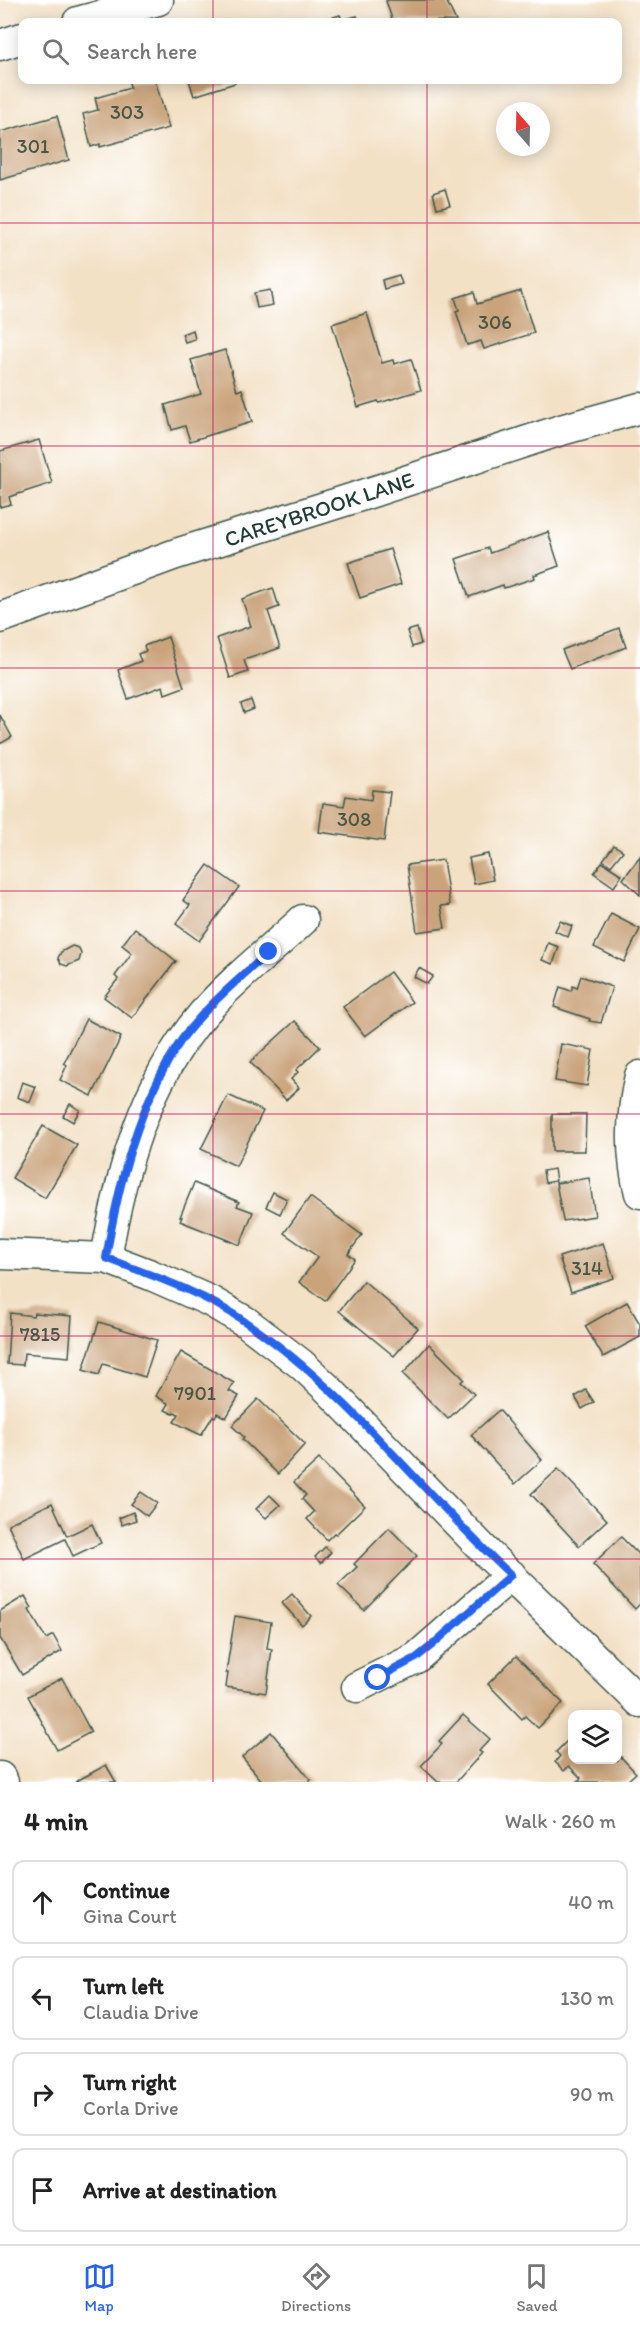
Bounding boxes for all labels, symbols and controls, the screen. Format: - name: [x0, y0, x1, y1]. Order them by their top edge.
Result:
- search box: [18, 18, 622, 84]
- icon: search: [39, 35, 72, 68]
- text: Search here: [87, 38, 197, 65]
- house number: 303: [110, 100, 144, 124]
- north arrow: [496, 102, 550, 156]
- house number: 301: [17, 134, 49, 158]
- house number: 306: [478, 310, 512, 334]
- street label: CAREYBROOK LANE: [221, 466, 417, 553]
- house number: 308: [337, 807, 371, 831]
- route end: [255, 938, 281, 964]
- house number: 314: [571, 1256, 603, 1280]
- house number: 7815: [20, 1322, 60, 1346]
- house number: 7901: [174, 1381, 216, 1405]
- route start: [364, 1664, 390, 1690]
- map controls: [568, 1710, 622, 1764]
- button: layers: [568, 1710, 622, 1764]
- text: 4 min: [24, 1805, 88, 1837]
- text: Walk · 260 m: [505, 1809, 616, 1833]
- text: Continue: [83, 1877, 170, 1904]
- icon: ahead: [26, 1886, 59, 1919]
- text: 40 m: [568, 1890, 614, 1914]
- text: Gina Court: [83, 1904, 177, 1928]
- text: Turn left: [83, 1973, 164, 2000]
- icon: left: [26, 1982, 59, 2015]
- text: 130 m: [560, 1986, 614, 2010]
- text: Claudia Drive: [83, 2000, 199, 2024]
- text: Turn right: [83, 2069, 177, 2096]
- icon: right: [26, 2078, 59, 2111]
- text: 90 m: [570, 2082, 614, 2106]
- text: Corla Drive: [83, 2096, 179, 2120]
- icon: arrive: [26, 2174, 59, 2207]
- text: Arrive at destination: [83, 2177, 277, 2204]
- tab: Map: [83, 2260, 116, 2315]
- tab: Directions: [281, 2260, 351, 2315]
- tab: Saved: [517, 2260, 557, 2315]

